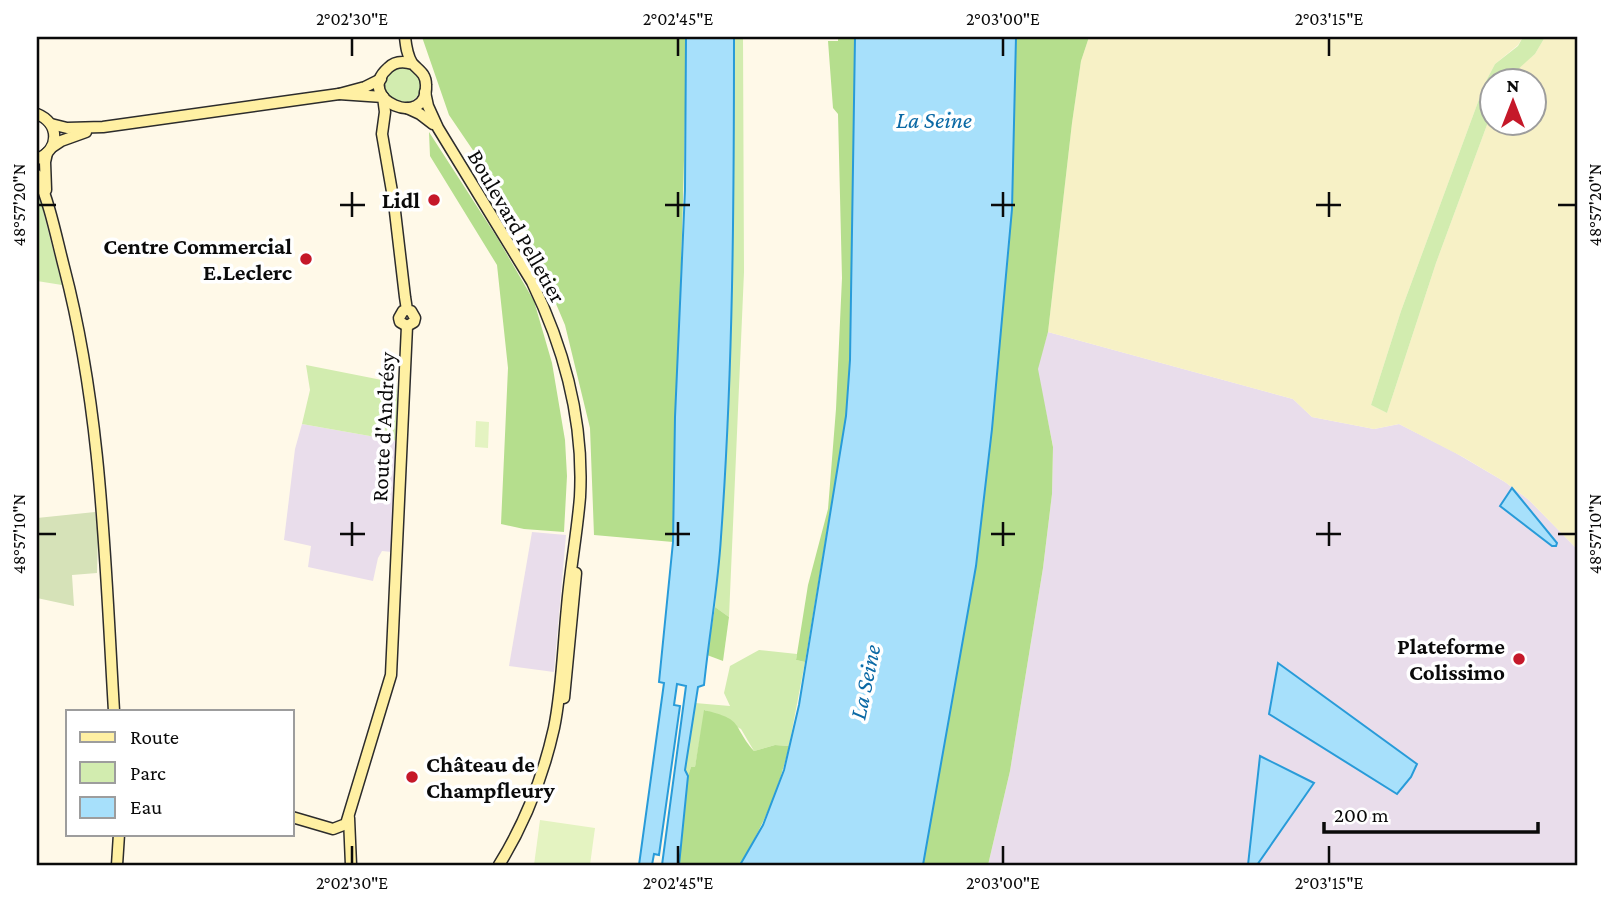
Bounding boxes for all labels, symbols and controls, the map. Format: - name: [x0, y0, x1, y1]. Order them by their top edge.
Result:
- text: 2°02'30"E: [316, 9, 388, 29]
- text: 2°02'45"E: [643, 9, 714, 29]
- text: 2°03'00"E: [966, 9, 1040, 29]
- text: 2°03'15"E: [1295, 9, 1364, 29]
- north arrow: [1478, 66, 1548, 136]
- text: N: [1507, 75, 1520, 96]
- water label: La Seine: [896, 106, 972, 133]
- street label: Boulevard Pelletier: [463, 145, 571, 307]
- text: 48°57'20"N: [9, 163, 29, 247]
- text: 48°57'20"N: [1585, 163, 1605, 247]
- place label: Lidl: [382, 187, 420, 213]
- marker: Lidl: [426, 192, 442, 208]
- place label: Centre Commercial E.Leclerc: [103, 233, 293, 285]
- marker: Centre Commercial E.Leclerc: [298, 251, 314, 267]
- street label: Route d'Andrésy: [366, 351, 400, 503]
- text: 48°57'10"N: [9, 493, 29, 574]
- text: 48°57'10"N: [1585, 493, 1605, 574]
- place label: Plateforme Colissimo: [1397, 633, 1505, 685]
- water label: La Seine: [843, 642, 886, 722]
- marker: Plateforme Colissimo: [1511, 651, 1527, 667]
- legend: [66, 710, 294, 836]
- text: Route: [130, 725, 179, 749]
- place label: Château de Champfleury: [426, 751, 556, 803]
- text: Parc: [130, 761, 166, 785]
- marker: Château de Champfleury: [404, 769, 420, 785]
- scale bar: [1324, 790, 1537, 834]
- text: Eau: [130, 795, 162, 819]
- text: 200 m: [1334, 803, 1389, 827]
- text: 2°02'30"E: [316, 873, 388, 893]
- text: 2°02'45"E: [643, 873, 714, 893]
- text: 2°03'00"E: [966, 873, 1040, 893]
- text: 2°03'15"E: [1295, 873, 1364, 893]

